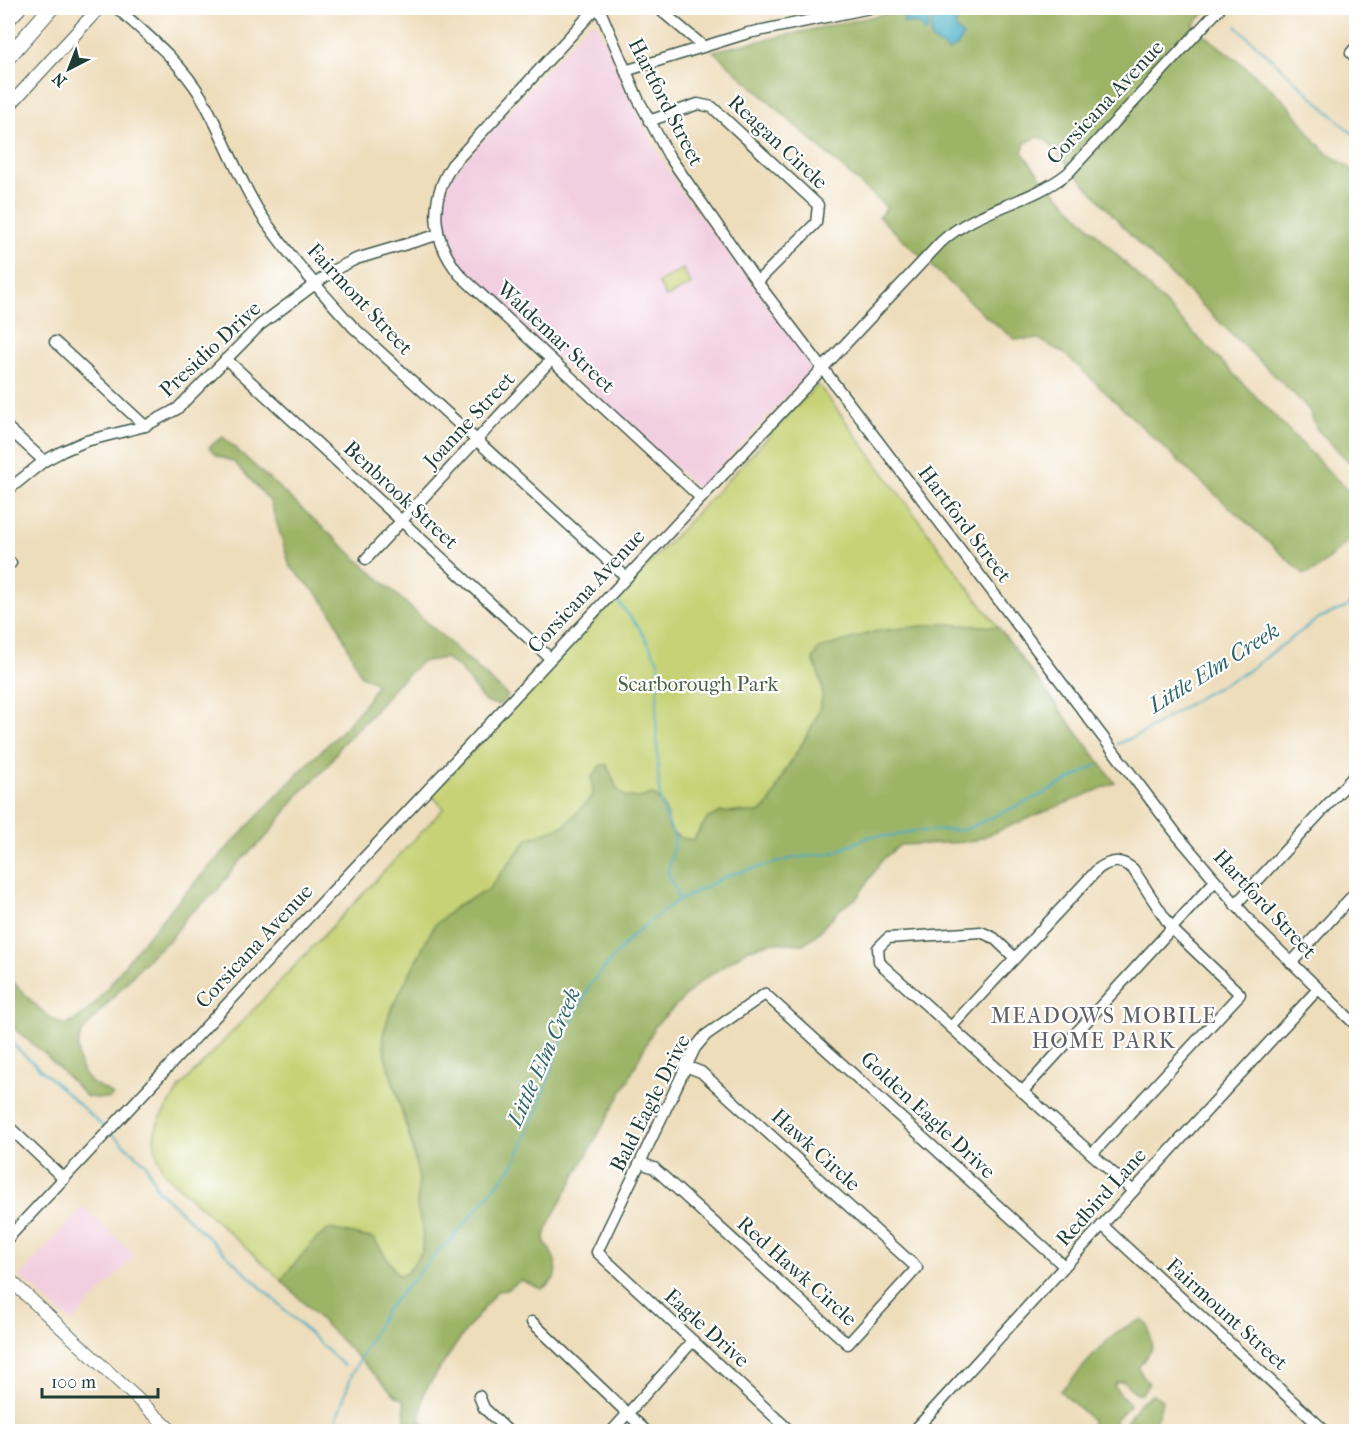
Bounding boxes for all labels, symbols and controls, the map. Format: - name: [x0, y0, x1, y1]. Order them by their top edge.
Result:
- street label: Hartford Street: [624, 34, 709, 170]
- street label: Corsicana Avenue: [1041, 35, 1169, 169]
- north arrow: [39, 39, 99, 99]
- text: N: [48, 68, 70, 91]
- street label: Reagan Circle: [723, 90, 833, 194]
- street label: Fairmont Street: [302, 238, 418, 360]
- street label: Waldemar Street: [491, 276, 620, 398]
- street label: Presidio Drive: [154, 296, 266, 402]
- street label: Joanne Street: [417, 367, 520, 474]
- street label: Benbrook Street: [339, 436, 464, 554]
- street label: Hartford Street: [913, 461, 1017, 588]
- street label: Corsicana Avenue: [522, 524, 650, 658]
- water label: Little Elm Creek: [1142, 617, 1284, 720]
- park label: Scarborough Park: [618, 672, 778, 696]
- street label: Hartford Street: [1208, 845, 1322, 964]
- street label: Corsicana Avenue: [190, 879, 318, 1013]
- water label: Little Elm Creek: [501, 984, 586, 1132]
- district label: MEADOWS MOBILE HOME PARK: [991, 1003, 1217, 1054]
- street label: Bald Eagle Drive: [605, 1030, 695, 1176]
- street label: Golden Eagle Drive: [856, 1047, 1000, 1183]
- street label: Hawk Circle: [767, 1104, 865, 1196]
- street label: Redbird Lane: [1051, 1143, 1151, 1251]
- street label: Red Hawk Circle: [732, 1211, 862, 1331]
- street label: Fairmount Street: [1161, 1253, 1293, 1375]
- street label: Eagle Drive: [660, 1284, 754, 1372]
- scale bar: [42, 1361, 158, 1399]
- text: 100 m: [51, 1372, 96, 1393]

